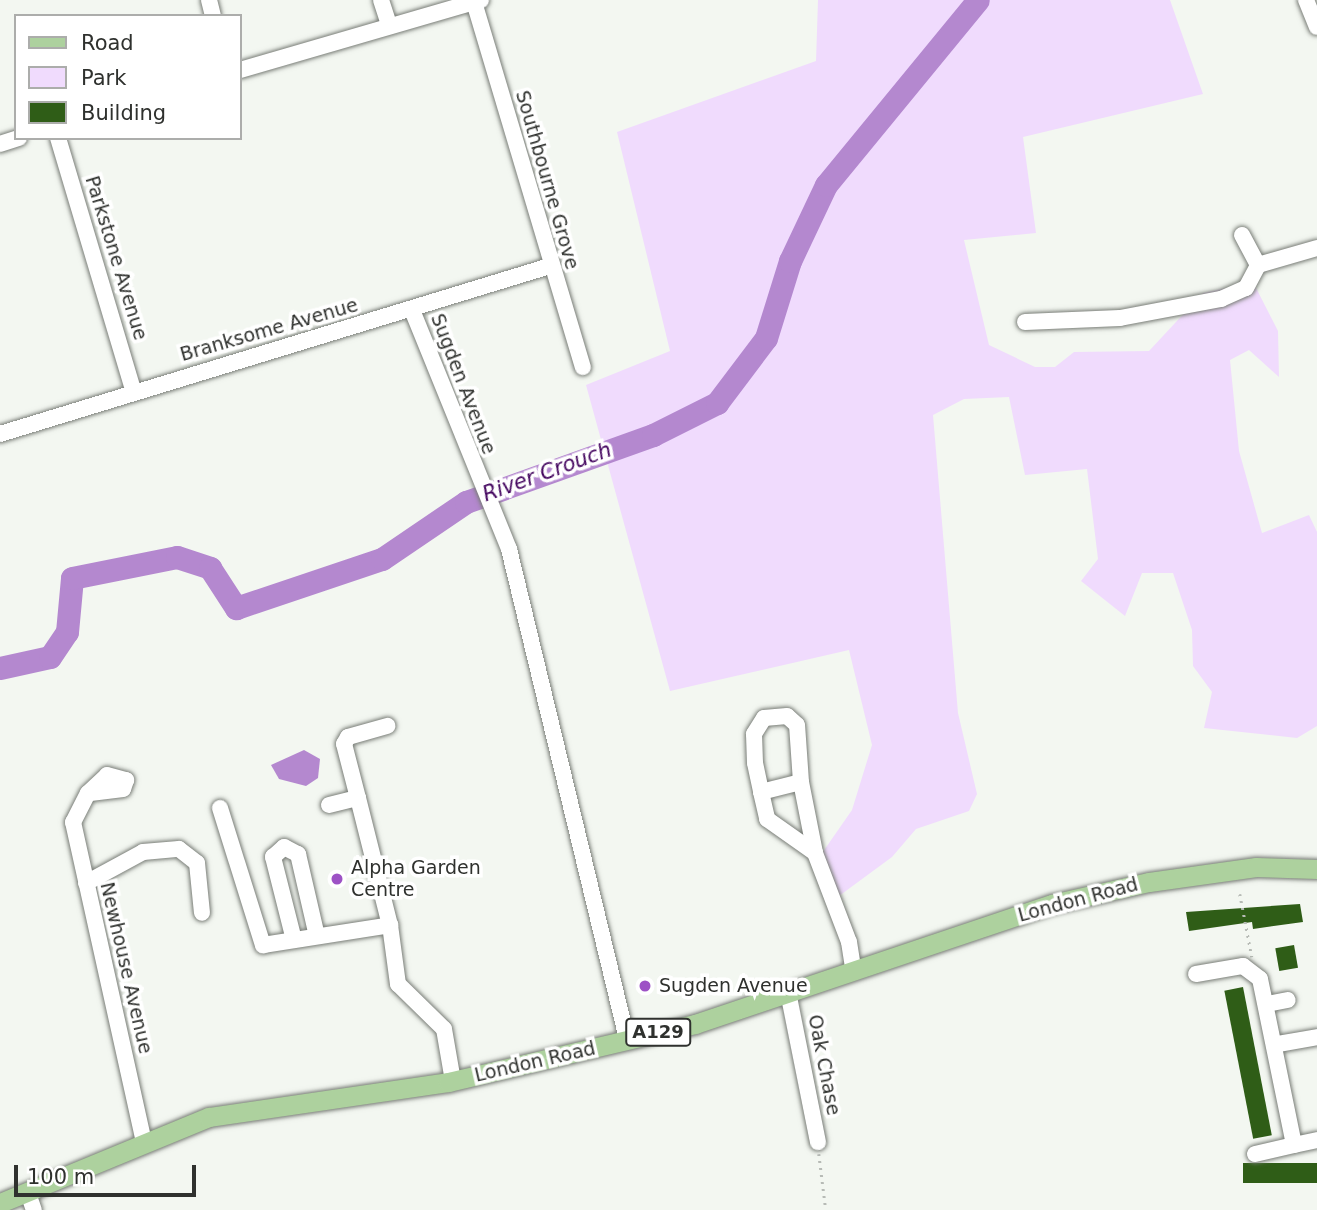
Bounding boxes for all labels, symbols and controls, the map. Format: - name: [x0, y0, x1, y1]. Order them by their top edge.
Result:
- legend: [14, 14, 242, 140]
- text: Road: [81, 31, 134, 55]
- text: Park: [81, 66, 126, 90]
- street label: Southbourne Grove: [511, 88, 583, 272]
- text: Building: [81, 101, 166, 125]
- street label: Parkstone Avenue: [80, 173, 152, 343]
- street label: Branksome Avenue: [177, 294, 361, 366]
- street label: Sugden Avenue: [426, 311, 500, 457]
- water label: River Crouch: [479, 437, 615, 507]
- place label: Alpha Garden Centre: [351, 857, 481, 901]
- marker: Alpha Garden Centre: [329, 871, 345, 887]
- street label: London Road: [1015, 873, 1141, 927]
- street label: Newhouse Avenue: [95, 880, 157, 1056]
- place label: Sugden Avenue: [659, 975, 808, 997]
- marker: Sugden Avenue: [637, 978, 653, 994]
- street label: Oak Chase: [803, 1013, 845, 1117]
- road number: A129: [625, 1017, 691, 1046]
- street label: London Road: [472, 1037, 598, 1087]
- scale bar: [18, 1150, 200, 1194]
- text: 100 m: [27, 1165, 94, 1189]

